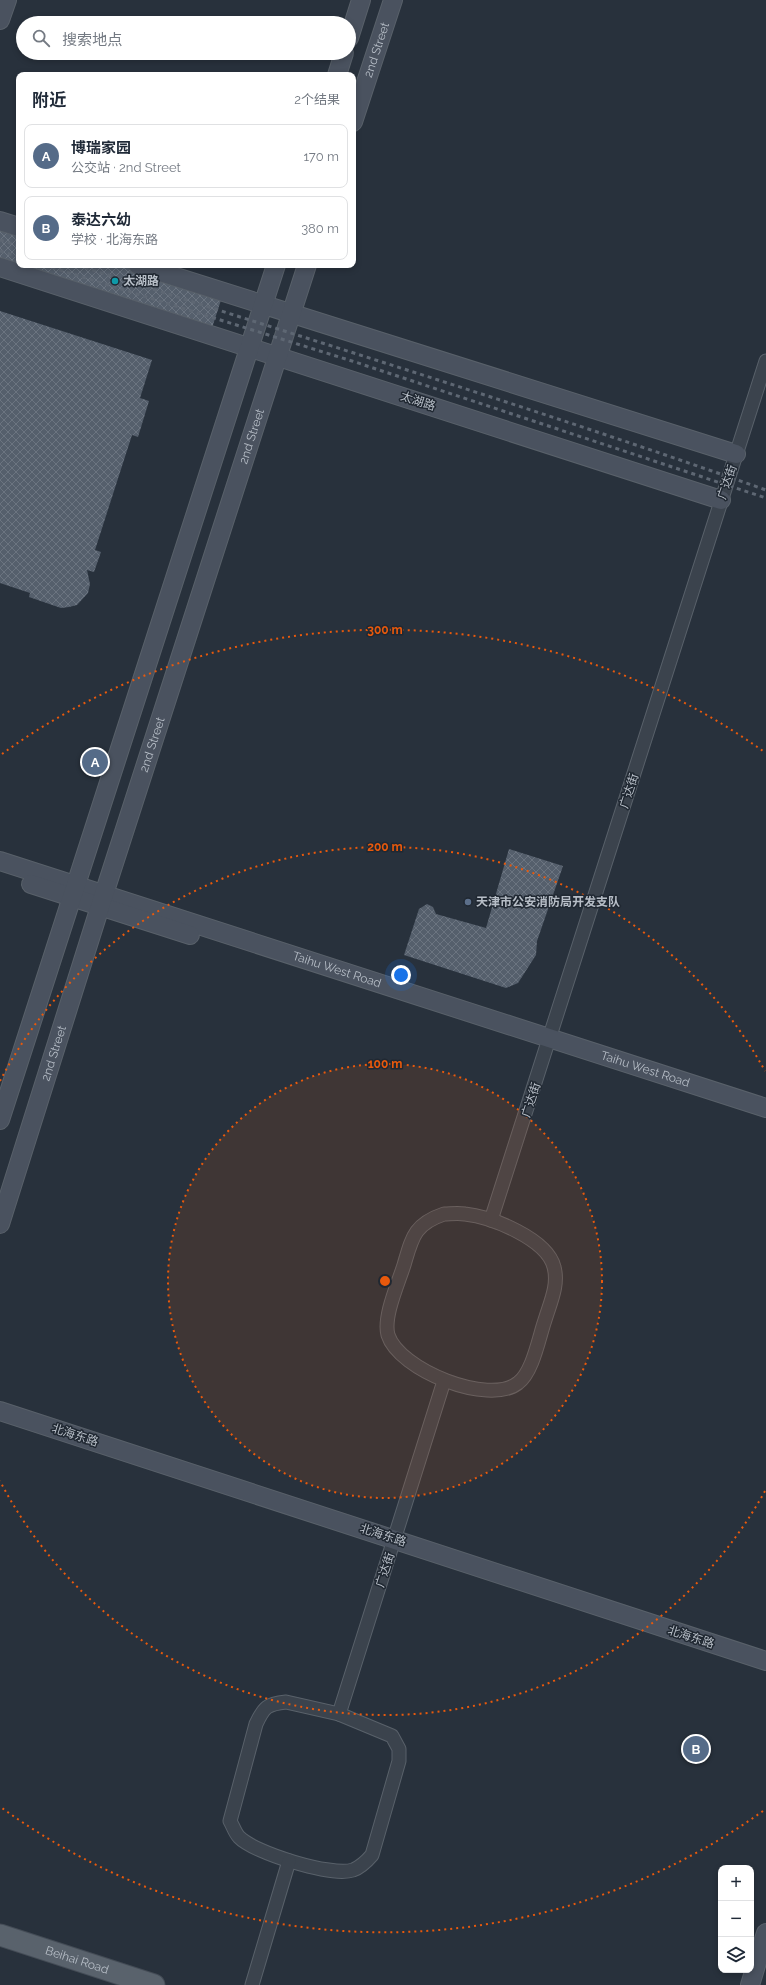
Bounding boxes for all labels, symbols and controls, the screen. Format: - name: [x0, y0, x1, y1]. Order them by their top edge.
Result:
- search box: [16, 16, 356, 60]
- street label: 2nd Street: [361, 20, 392, 79]
- icon: search: [30, 27, 52, 49]
- text: 搜索地点: [62, 31, 122, 49]
- text: 附近: [32, 90, 66, 110]
- text: 2个结果: [294, 92, 340, 107]
- text: 博瑞家园: [71, 139, 131, 157]
- text: A: [42, 149, 50, 164]
- text: 170 m: [303, 149, 339, 164]
- text: 公交站 · 2nd Street: [71, 160, 181, 175]
- text: 泰达六幼: [71, 211, 131, 229]
- text: B: [42, 221, 50, 236]
- text: 380 m: [301, 221, 339, 236]
- text: 学校 · 北海东路: [71, 232, 158, 247]
- place label: 太湖路: [123, 274, 159, 288]
- marker: 太湖路: [110, 276, 120, 286]
- street label: 太湖路: [399, 389, 437, 413]
- street label: 2nd Street: [236, 407, 267, 466]
- street label: 广达街: [715, 463, 739, 501]
- text: 300 m: [367, 623, 403, 637]
- street label: 2nd Street: [137, 715, 168, 774]
- pin: A: [82, 747, 108, 777]
- street label: 广达街: [617, 772, 641, 810]
- text: 200 m: [367, 840, 403, 854]
- place label: 天津市公安消防局开发支队: [476, 895, 620, 909]
- marker: 天津市公安消防局开发支队: [463, 897, 473, 907]
- street label: Taihu West Road: [291, 949, 383, 991]
- your location: [391, 965, 411, 985]
- street label: 2nd Street: [39, 1024, 69, 1083]
- street label: Taihu West Road: [599, 1048, 691, 1090]
- text: 100 m: [368, 1057, 402, 1071]
- street label: 广达街: [519, 1081, 543, 1119]
- centre of rings: [378, 1274, 392, 1288]
- street label: 北海东路: [50, 1421, 100, 1449]
- street label: 北海东路: [358, 1521, 408, 1549]
- street label: 广达街: [373, 1551, 397, 1589]
- street label: 北海东路: [666, 1623, 716, 1651]
- pin: B: [683, 1734, 709, 1764]
- map controls: [718, 1865, 754, 1973]
- button: +: [718, 1865, 754, 1901]
- button: −: [718, 1901, 754, 1937]
- button: layers: [718, 1937, 754, 1973]
- street label: Beihai Road: [44, 1943, 110, 1977]

